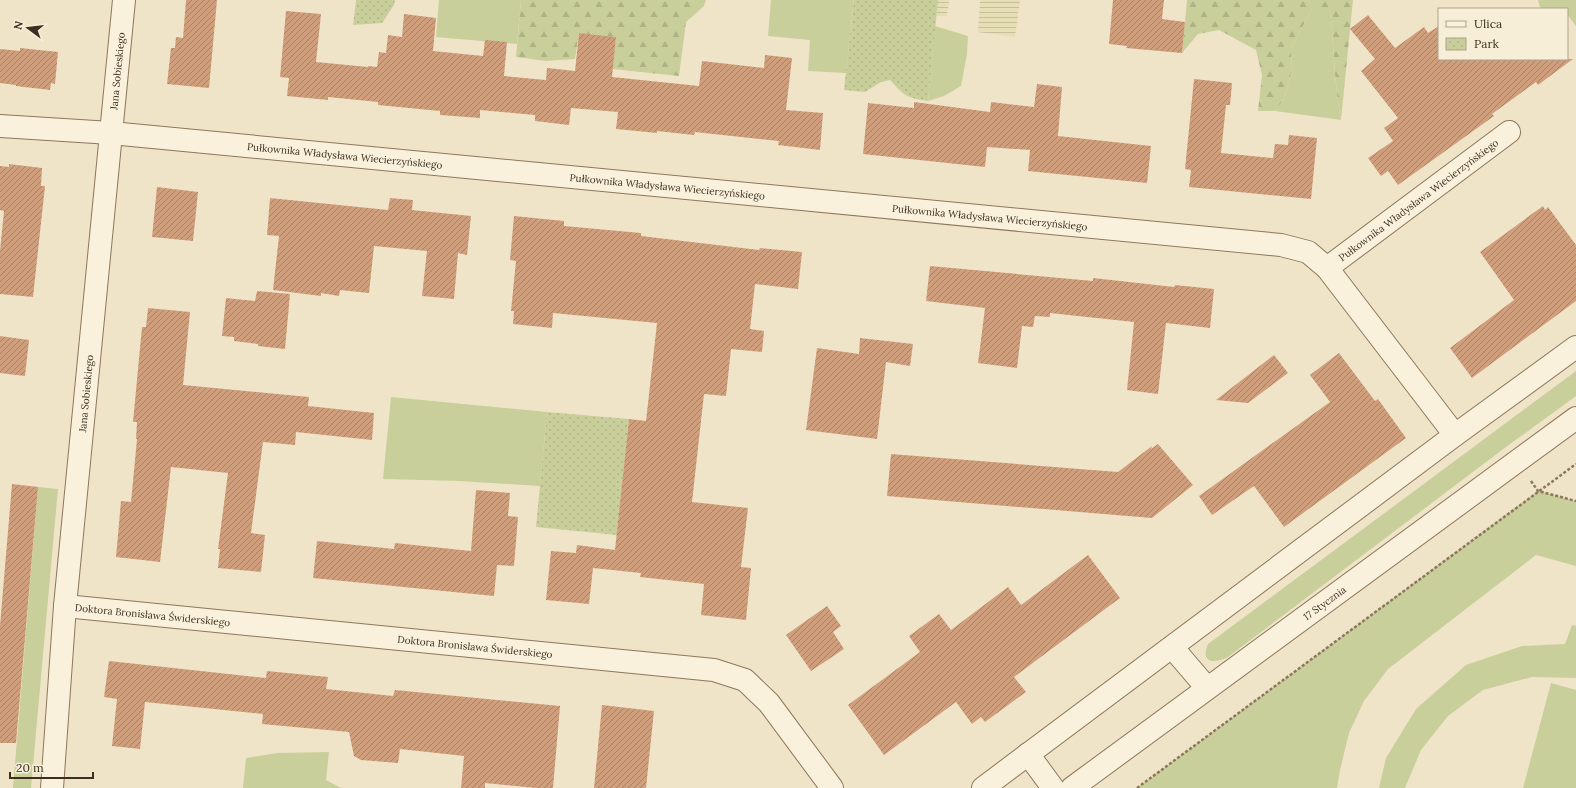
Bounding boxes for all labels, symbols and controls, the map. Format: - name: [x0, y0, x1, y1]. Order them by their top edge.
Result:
- north arrow: [8, 8, 48, 48]
- legend: [1438, 8, 1568, 60]
- text: Ulica: [1474, 16, 1502, 31]
- text: N: [10, 19, 26, 31]
- street label: Jana Sobieskiego: [107, 32, 128, 111]
- text: Park: [1474, 36, 1500, 51]
- street label: Pułkownika Władysława Wiecierzyńskiego: [1336, 136, 1501, 264]
- street label: Pułkownika Władysława Wiecierzyńskiego: [246, 140, 443, 172]
- street label: Pułkownika Władysława Wiecierzyńskiego: [569, 171, 766, 203]
- street label: Pułkownika Władysława Wiecierzyńskiego: [891, 202, 1088, 233]
- street label: Jana Sobieskiego: [76, 354, 96, 434]
- street label: 17 Stycznia: [1301, 583, 1349, 623]
- street label: Doktora Bronisława Świderskiego: [74, 601, 231, 629]
- street label: Doktora Bronisława Świderskiego: [397, 633, 553, 661]
- scale bar: [10, 754, 93, 780]
- text: 20 m: [16, 760, 44, 775]

